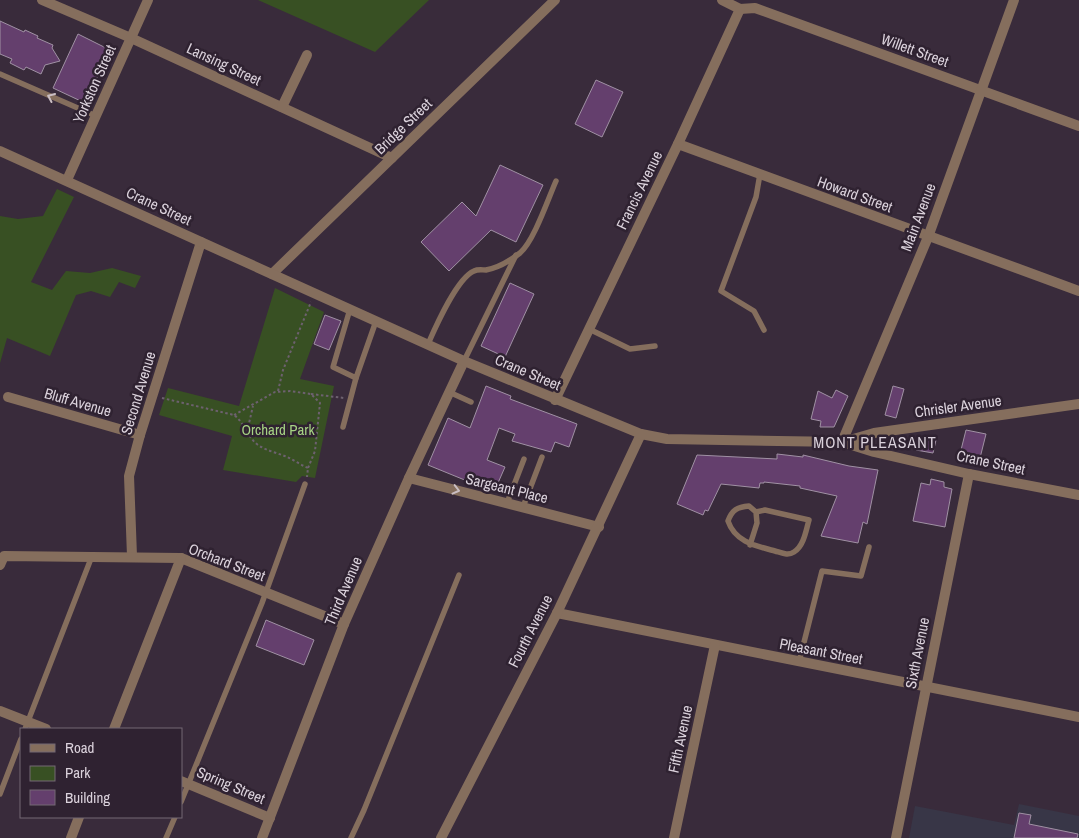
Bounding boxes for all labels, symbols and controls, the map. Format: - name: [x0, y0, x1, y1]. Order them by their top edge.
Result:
- street label: Willett Street: [878, 28, 952, 72]
- street label: Lansing Street: [183, 38, 265, 91]
- street label: Yorkston Street: [67, 41, 121, 127]
- one-way arrow: [47, 92, 56, 103]
- street label: Bridge Street: [370, 93, 437, 159]
- street label: Francis Avenue: [611, 147, 667, 233]
- street label: Howard Street: [814, 171, 896, 218]
- street label: Main Avenue: [895, 180, 941, 254]
- street label: Crane Street: [123, 182, 196, 230]
- street label: Second Avenue: [115, 349, 161, 437]
- street label: Crane Street: [492, 349, 565, 396]
- street label: Bluff Avenue: [42, 382, 114, 422]
- street label: Chrisler Avenue: [913, 390, 1003, 422]
- park label: Orchard Park: [241, 419, 315, 440]
- district label: MONT PLEASANT: [813, 431, 937, 453]
- street label: Crane Street: [955, 444, 1028, 480]
- street label: Sargeant Place: [464, 468, 550, 508]
- one-way arrow: [452, 484, 460, 495]
- street label: Orchard Street: [186, 538, 269, 586]
- street label: Third Avenue: [319, 553, 367, 629]
- street label: Fourth Avenue: [503, 591, 557, 671]
- street label: Sixth Avenue: [900, 615, 934, 690]
- street label: Pleasant Street: [778, 633, 865, 669]
- street label: Fifth Avenue: [663, 703, 697, 775]
- legend: [20, 728, 182, 818]
- text: Road: [65, 737, 94, 758]
- street label: Spring Street: [194, 761, 269, 809]
- text: Park: [65, 762, 91, 783]
- text: Building: [65, 787, 110, 808]

